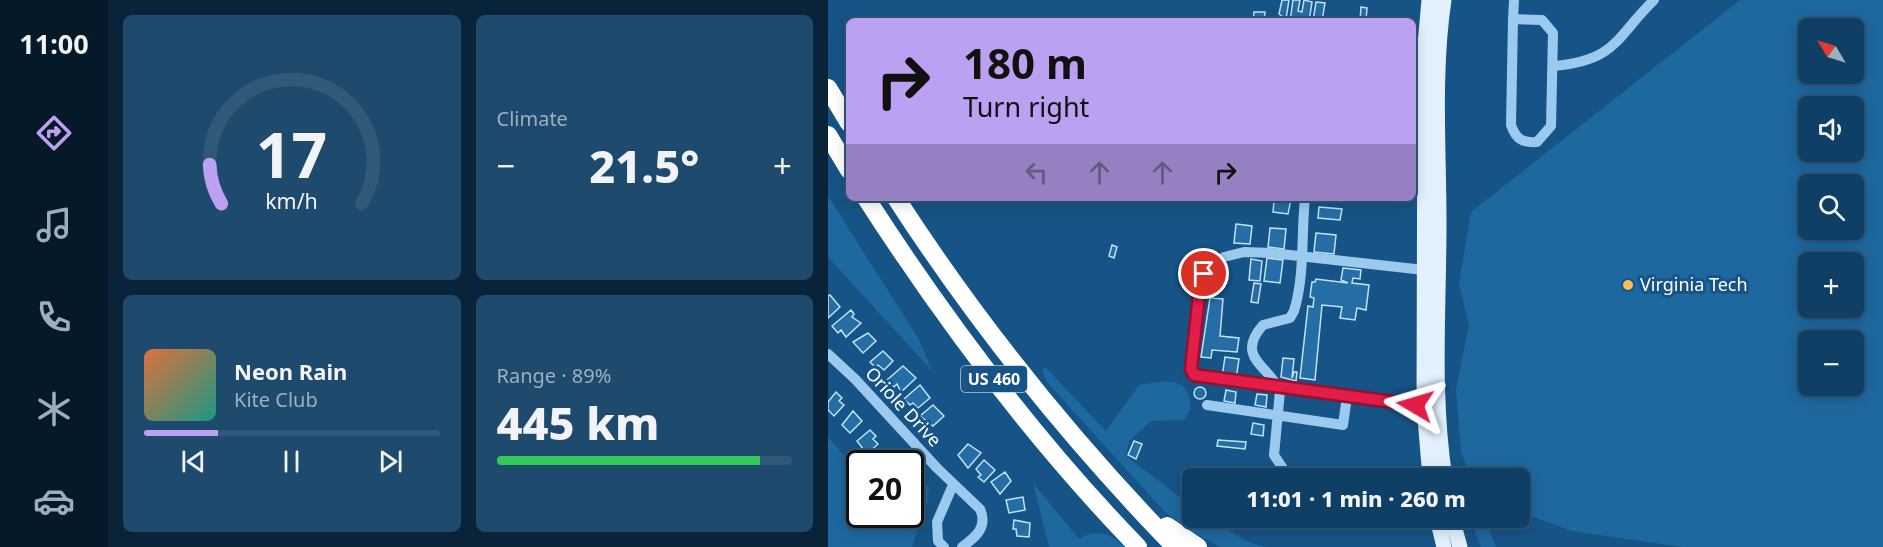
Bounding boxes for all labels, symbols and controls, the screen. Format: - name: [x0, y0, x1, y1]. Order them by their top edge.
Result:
- north arrow: [1798, 18, 1864, 84]
- map controls: [1798, 18, 1864, 396]
- text: 11:00: [19, 25, 89, 62]
- text: 180 m: [963, 34, 1087, 91]
- icon: right: [864, 42, 942, 120]
- text: Turn right: [963, 88, 1089, 125]
- button: sound: [1798, 96, 1864, 162]
- text: Climate: [497, 105, 568, 132]
- text: 17: [256, 111, 327, 196]
- icon: directions: [33, 112, 75, 154]
- text: 21.5°: [589, 135, 699, 196]
- text: −: [497, 143, 515, 188]
- text: +: [773, 143, 792, 188]
- icon: left: [1020, 156, 1053, 189]
- icon: ahead: [1083, 156, 1116, 189]
- icon: ahead: [1146, 156, 1179, 189]
- icon: right: [1209, 156, 1242, 189]
- button: search: [1798, 174, 1864, 240]
- text: km/h: [265, 187, 318, 216]
- icon: music: [33, 204, 75, 246]
- pin: [1178, 248, 1229, 299]
- button: +: [1798, 252, 1864, 318]
- icon: arrive: [1187, 257, 1220, 290]
- place label: Virginia Tech: [1640, 272, 1748, 296]
- marker: Virginia Tech: [1621, 278, 1635, 292]
- icon: phone: [33, 296, 75, 338]
- button: −: [1798, 330, 1864, 396]
- text: Neon Rain: [234, 356, 347, 386]
- street label: Oriole Drive: [861, 361, 947, 451]
- text: Range · 89%: [497, 362, 611, 389]
- road number: US 460: [961, 366, 1027, 392]
- position arrow: [1383, 373, 1447, 437]
- text: Kite Club: [234, 386, 318, 413]
- icon: climate: [33, 388, 75, 430]
- text: 445 km: [497, 392, 659, 453]
- icon: previous: [177, 445, 210, 478]
- icon: pause: [275, 445, 308, 478]
- icon: next: [374, 445, 407, 478]
- speed limit sign: 20: [846, 450, 924, 528]
- icon: car: [33, 480, 75, 522]
- text: 11:01 · 1 min · 260 m: [1246, 483, 1466, 513]

